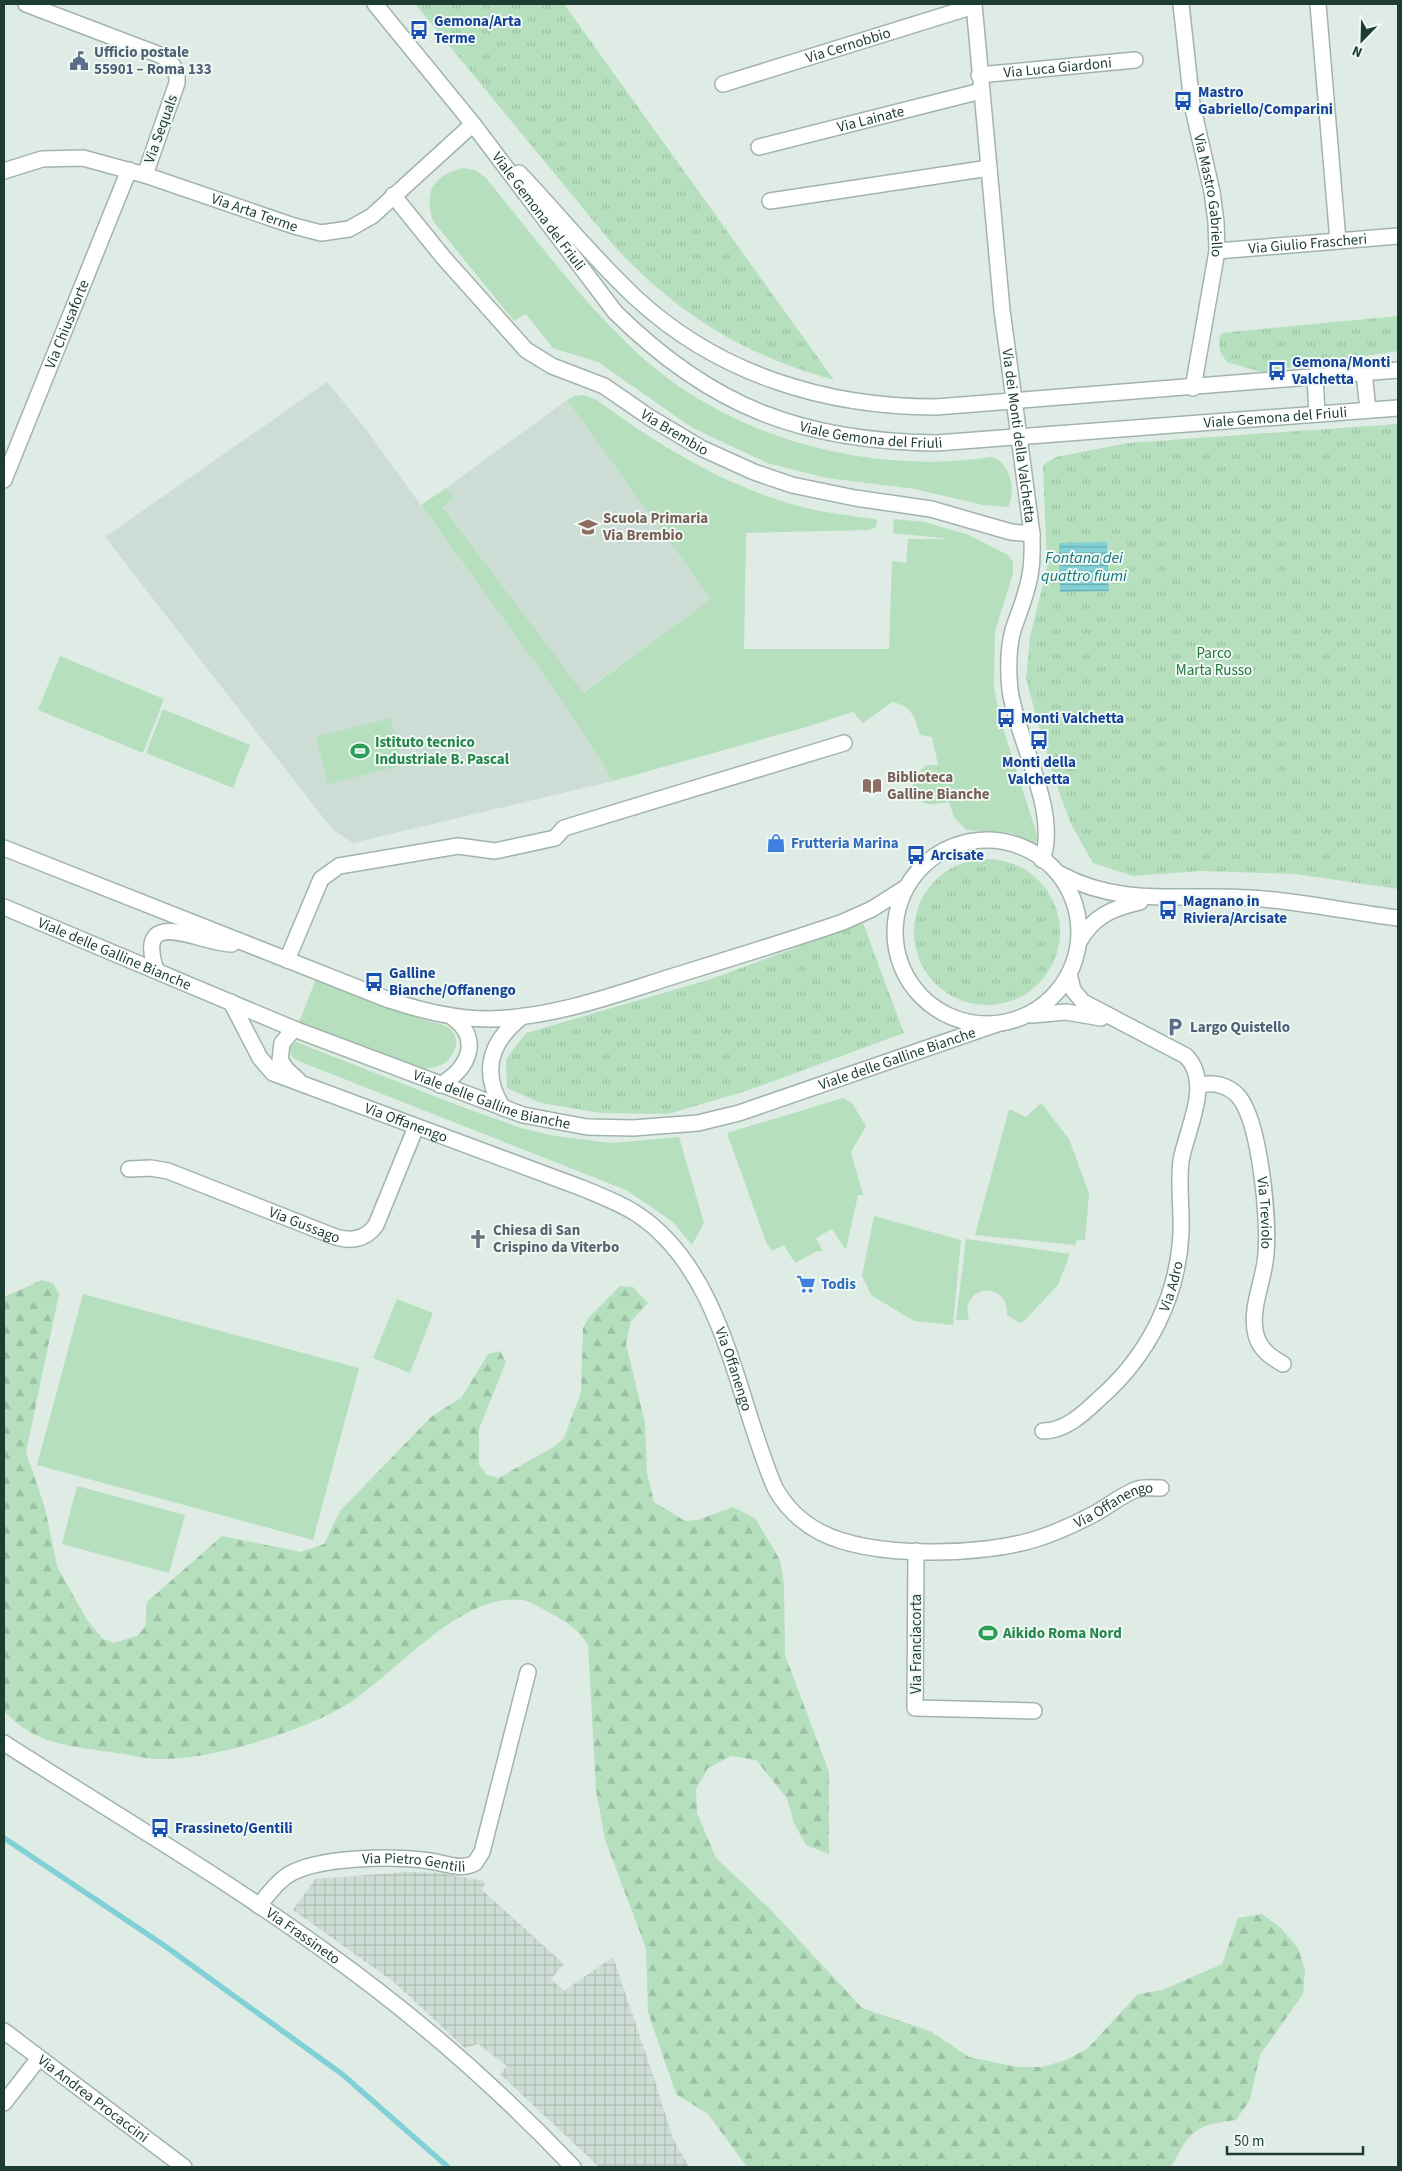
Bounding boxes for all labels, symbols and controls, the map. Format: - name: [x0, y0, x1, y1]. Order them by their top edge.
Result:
- place label: Gemona/Arta Terme: [434, 11, 521, 49]
- north arrow: [1337, 15, 1387, 65]
- bus stop icon: Gemona/Arta Terme: [408, 19, 430, 41]
- street label: Via Cernobbio: [803, 22, 893, 68]
- text: N: [1349, 40, 1366, 62]
- place label: Ufficio postale 55901 – Roma 133: [94, 42, 212, 80]
- public building icon: Ufficio postale 55901 – Roma 133: [68, 50, 90, 72]
- street label: Via Luca Giardoni: [1003, 52, 1113, 83]
- place label: Mastro Gabriello/Comparini: [1198, 82, 1333, 120]
- bus stop icon: Mastro Gabriello/Comparini: [1172, 90, 1194, 112]
- street label: Via Sequals: [139, 92, 183, 166]
- street label: Via Lainate: [835, 100, 906, 137]
- street label: Via Mastro Gabriello: [1189, 132, 1228, 259]
- street label: Viale Gemona del Friuli: [487, 147, 590, 275]
- street label: Via Arta Terme: [208, 188, 301, 237]
- street label: Via Giulio Frascheri: [1247, 228, 1368, 259]
- street label: Via Chiusaforte: [39, 276, 94, 372]
- street label: Via dei Monti della Valchetta: [997, 347, 1041, 524]
- place label: Gemona/Monti Valchetta: [1291, 352, 1390, 390]
- bus stop icon: Gemona/Monti Valchetta: [1266, 360, 1288, 382]
- street label: Viale Gemona del Friuli: [1203, 401, 1348, 433]
- street label: Via Brembio: [636, 404, 712, 461]
- street label: Viale Gemona del Friuli: [797, 415, 943, 454]
- place label: Scuola Primaria Via Brembio: [602, 508, 708, 546]
- school or university icon: Scuola Primaria Via Brembio: [577, 516, 599, 538]
- water label: Fontana dei quattro fiumi: [1041, 547, 1127, 587]
- park label: Parco Marta Russo: [1176, 643, 1252, 681]
- bus stop icon: Monti Valchetta: [995, 707, 1017, 729]
- place label: Monti Valchetta: [1021, 708, 1124, 729]
- bus stop icon: Monti della Valchetta: [1028, 729, 1050, 751]
- place label: Istituto tecnico Industriale B. Pascal: [375, 732, 510, 770]
- sports icon: Istituto tecnico Industriale B. Pascal: [349, 740, 371, 762]
- place label: Monti della Valchetta: [1002, 752, 1076, 790]
- place label: Biblioteca Galline Bianche: [887, 767, 990, 805]
- library icon: Biblioteca Galline Bianche: [861, 775, 883, 797]
- shop icon: Frutteria Marina: [765, 832, 787, 854]
- place label: Frutteria Marina: [791, 833, 899, 854]
- bus stop icon: Arcisate: [905, 844, 927, 866]
- place label: Arcisate: [930, 845, 984, 866]
- place label: Magnano in Riviera/Arcisate: [1183, 891, 1287, 929]
- bus stop icon: Magnano in Riviera/Arcisate: [1157, 899, 1179, 921]
- street label: Viale delle Galline Bianche: [35, 912, 195, 995]
- place label: Galline Bianche/Offanengo: [389, 963, 516, 1001]
- bus stop icon: Galline Bianche/Offanengo: [363, 971, 385, 993]
- parking icon: Largo Quistello: [1164, 1016, 1186, 1038]
- place label: Largo Quistello: [1190, 1017, 1290, 1038]
- street label: Viale delle Galline Bianche: [816, 1022, 978, 1095]
- street label: Viale delle Galline Bianche: [410, 1064, 572, 1134]
- street label: Via Offanengo: [362, 1097, 451, 1148]
- street label: Via Treviolo: [1252, 1175, 1277, 1250]
- street label: Via Gussago: [266, 1201, 343, 1248]
- place label: Chiesa di San Crispino da Viterbo: [493, 1220, 619, 1258]
- church icon: Chiesa di San Crispino da Viterbo: [467, 1228, 489, 1250]
- street label: Via Adro: [1154, 1259, 1188, 1315]
- supermarket icon: Todis: [795, 1273, 817, 1295]
- place label: Todis: [821, 1274, 856, 1295]
- street label: Via Offanengo: [710, 1324, 758, 1414]
- street label: Via Offanengo: [1070, 1477, 1153, 1533]
- street label: Via Franciacorta: [906, 1594, 927, 1694]
- sports icon: Aikido Roma Nord: [977, 1622, 999, 1644]
- place label: Aikido Roma Nord: [1002, 1623, 1122, 1644]
- bus stop icon: Frassineto/Gentili: [149, 1817, 171, 1839]
- place label: Frassineto/Gentili: [175, 1818, 293, 1839]
- street label: Via Pietro Gentili: [362, 1848, 466, 1877]
- street label: Via Frassineto: [262, 1903, 345, 1969]
- street label: Via Andrea Procaccini: [33, 2050, 153, 2147]
- scale bar: [1227, 2124, 1363, 2156]
- text: 50 m: [1234, 2131, 1264, 2152]

